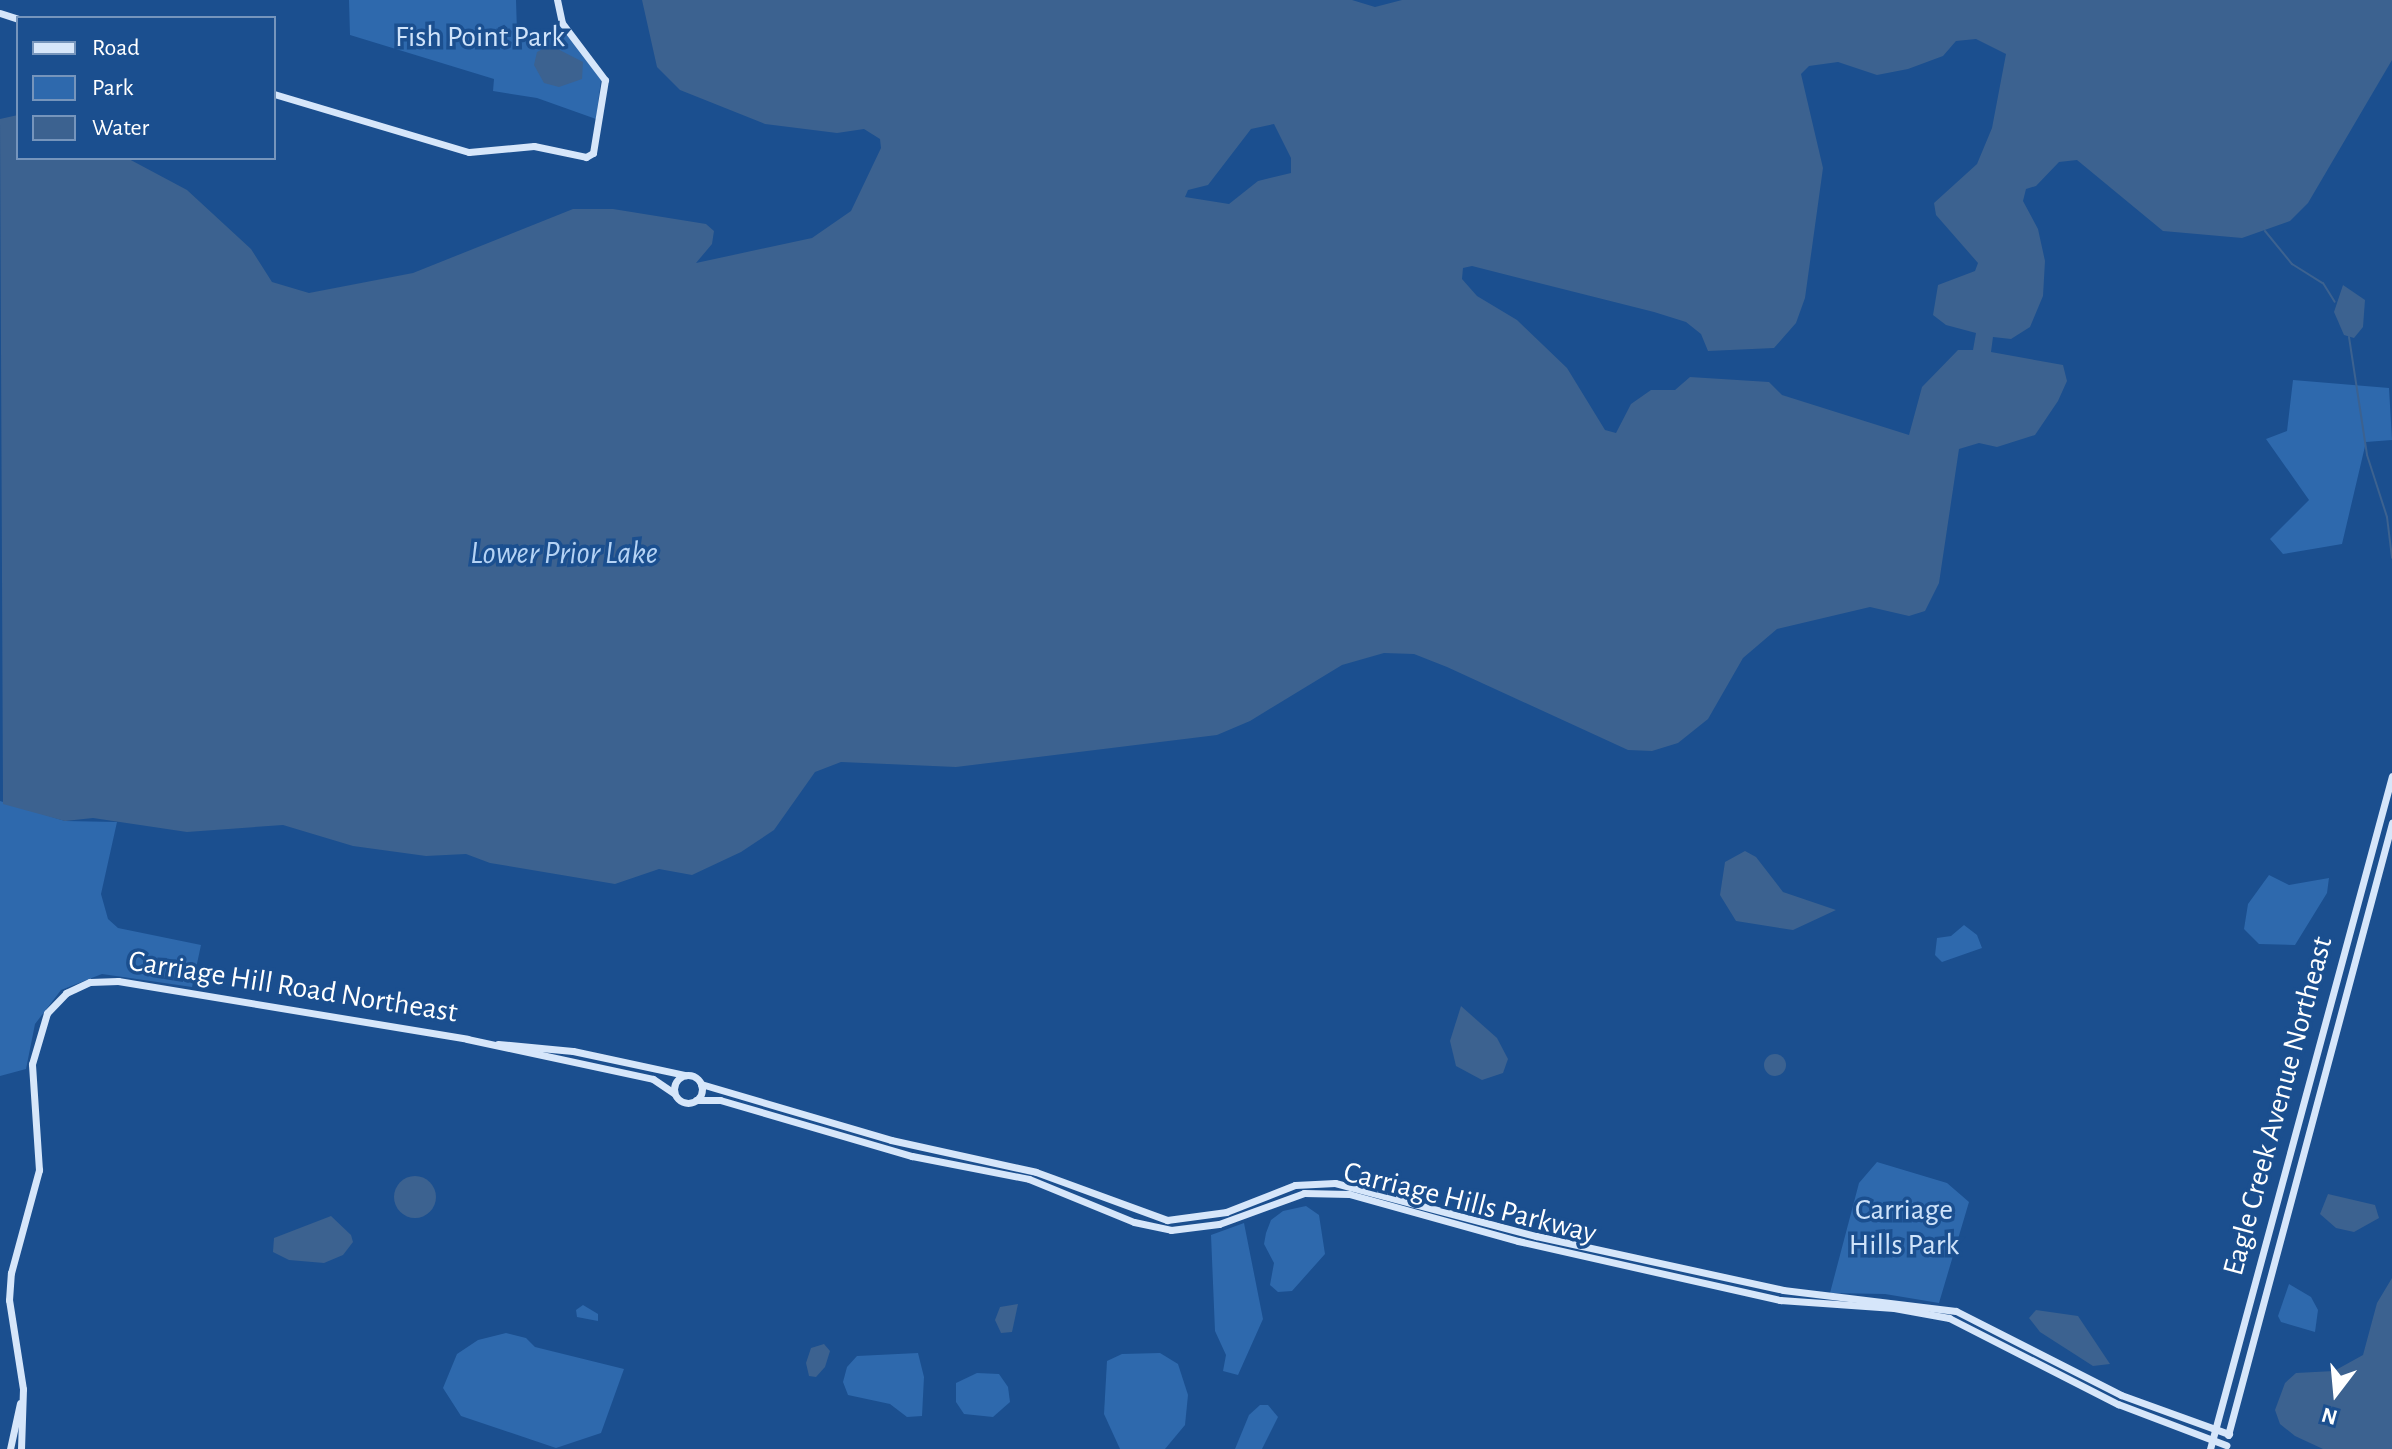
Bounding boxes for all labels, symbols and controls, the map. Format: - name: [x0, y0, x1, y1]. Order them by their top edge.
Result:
- legend: [16, 16, 276, 160]
- park label: Fish Point Park: [395, 19, 565, 55]
- text: Road: [92, 36, 140, 60]
- text: Park: [92, 76, 133, 100]
- text: Water: [92, 116, 149, 140]
- water label: Lower Prior Lake: [470, 534, 658, 572]
- street label: Eagle Creek Avenue Northeast: [2215, 933, 2341, 1279]
- street label: Carriage Hill Road Northeast: [126, 943, 460, 1031]
- street label: Carriage Hills Parkway: [1340, 1154, 1600, 1252]
- park label: Carriage Hills Park: [1849, 1192, 1959, 1262]
- north arrow: [2296, 1353, 2376, 1433]
- text: N: [2319, 1403, 2340, 1429]

